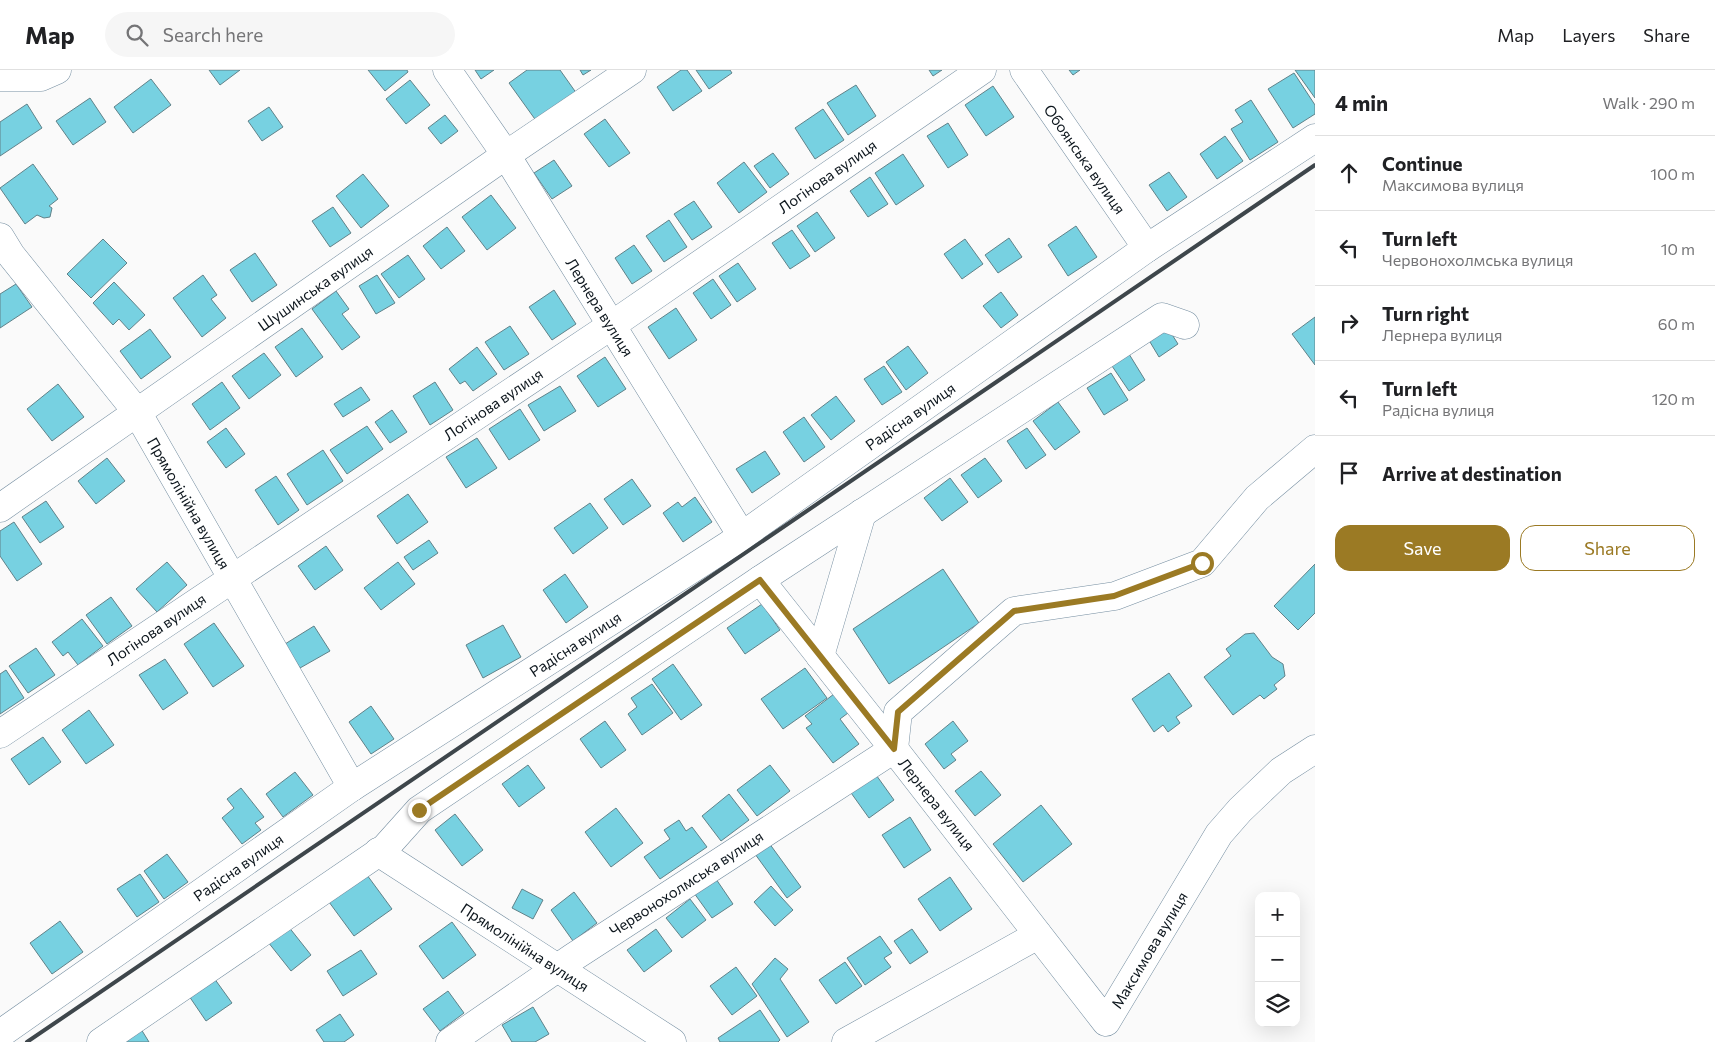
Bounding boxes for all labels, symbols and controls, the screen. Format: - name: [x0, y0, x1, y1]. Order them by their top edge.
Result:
- search box: [105, 12, 455, 57]
- text: Map: [25, 20, 75, 49]
- icon: search: [123, 21, 151, 49]
- text: Search here: [163, 23, 263, 46]
- text: Map: [1497, 24, 1534, 46]
- text: Layers: [1562, 24, 1615, 46]
- text: Share: [1643, 24, 1690, 46]
- text: 4 min: [1335, 90, 1388, 115]
- text: Walk · 290 m: [1603, 93, 1695, 112]
- street label: Обоянська вулиця: [1040, 101, 1130, 217]
- street label: Логінова вулиця: [774, 135, 880, 217]
- text: Continue: [1382, 152, 1462, 175]
- icon: ahead: [1335, 159, 1363, 187]
- text: 100 m: [1650, 164, 1695, 183]
- text: Максимова вулиця: [1382, 175, 1524, 194]
- text: Turn left: [1382, 227, 1457, 250]
- icon: left: [1335, 234, 1363, 262]
- text: 10 m: [1661, 239, 1695, 258]
- street label: Шушинська вулиця: [254, 242, 376, 334]
- text: Червонохолмська вулиця: [1382, 250, 1574, 269]
- street label: Лернера вулиця: [562, 254, 638, 360]
- text: Turn right: [1382, 302, 1469, 325]
- icon: right: [1335, 309, 1363, 337]
- text: 60 m: [1658, 314, 1695, 333]
- text: Лернера вулиця: [1382, 325, 1502, 344]
- street label: Логінова вулиця: [440, 364, 546, 444]
- text: Turn left: [1382, 377, 1457, 400]
- street label: Радісна вулиця: [862, 378, 958, 454]
- icon: left: [1335, 384, 1363, 412]
- text: 120 m: [1652, 389, 1695, 408]
- text: Радісна вулиця: [1382, 400, 1495, 419]
- street label: Прямолінійна вулиця: [144, 434, 234, 572]
- icon: arrive: [1335, 459, 1363, 487]
- text: Arrive at destination: [1382, 462, 1562, 485]
- button: Save: [1335, 525, 1510, 571]
- button: Share: [1520, 525, 1695, 571]
- route start: [1191, 552, 1214, 575]
- street label: Логінова вулиця: [103, 589, 209, 669]
- street label: Радісна вулиця: [526, 608, 624, 680]
- street label: Лернера вулиця: [895, 754, 979, 854]
- route end: [408, 799, 431, 822]
- street label: Червонохолмська вулиця: [606, 827, 766, 939]
- street label: Радісна вулиця: [190, 829, 286, 905]
- street label: Максимова вулиця: [1107, 888, 1191, 1012]
- map controls: [1255, 892, 1300, 1027]
- button: +: [1255, 892, 1300, 937]
- street label: Прямолінійна вулиця: [458, 899, 592, 995]
- button: −: [1255, 937, 1300, 982]
- button: layers: [1255, 982, 1300, 1027]

